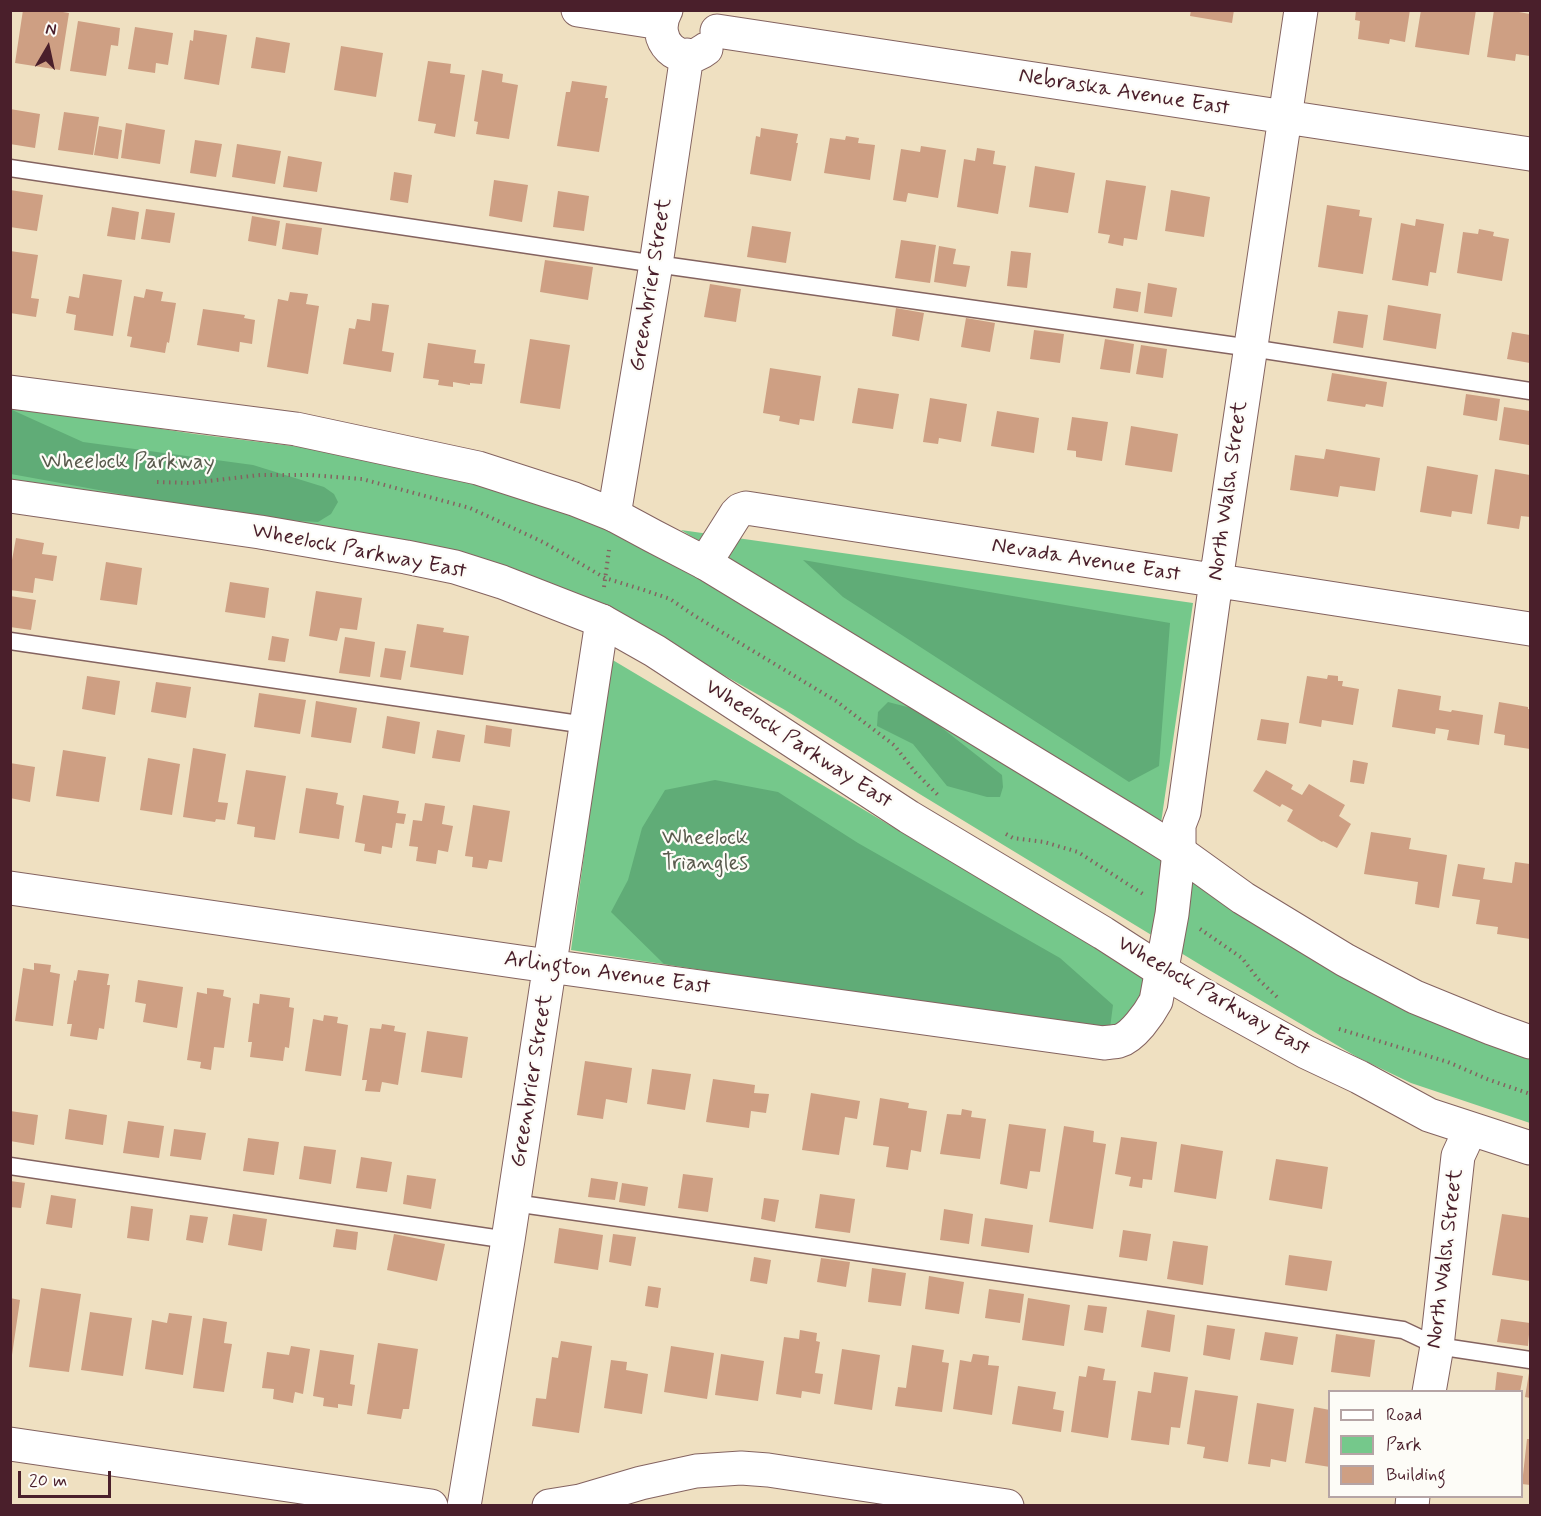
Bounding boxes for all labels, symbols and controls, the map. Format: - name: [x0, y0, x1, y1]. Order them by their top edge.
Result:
- north arrow: [18, 18, 78, 78]
- text: N: [44, 19, 58, 41]
- street label: Nebraska Avenue East: [1017, 63, 1231, 123]
- street label: Greenbrier Street: [625, 196, 679, 374]
- street label: North Walsh Street: [1203, 400, 1255, 582]
- park label: Wheelock Parkway: [41, 450, 215, 476]
- street label: Wheelock Parkway East: [249, 518, 469, 586]
- street label: Nevada Avenue East: [990, 533, 1182, 589]
- street label: Wheelock Parkway East: [699, 675, 897, 815]
- park label: Wheelock Triangles: [662, 826, 748, 878]
- street label: Wheelock Parkway East: [1112, 931, 1314, 1063]
- street label: Arlington Avenue East: [502, 946, 712, 1002]
- street label: Greenbrier Street: [506, 992, 560, 1170]
- street label: North Walsh Street: [1422, 1168, 1470, 1350]
- legend: [1328, 1390, 1523, 1498]
- text: Road: [1386, 1403, 1422, 1427]
- text: Park: [1386, 1433, 1422, 1457]
- scale bar: [21, 1459, 114, 1497]
- text: Building: [1386, 1463, 1446, 1487]
- text: 20 m: [29, 1469, 67, 1493]

